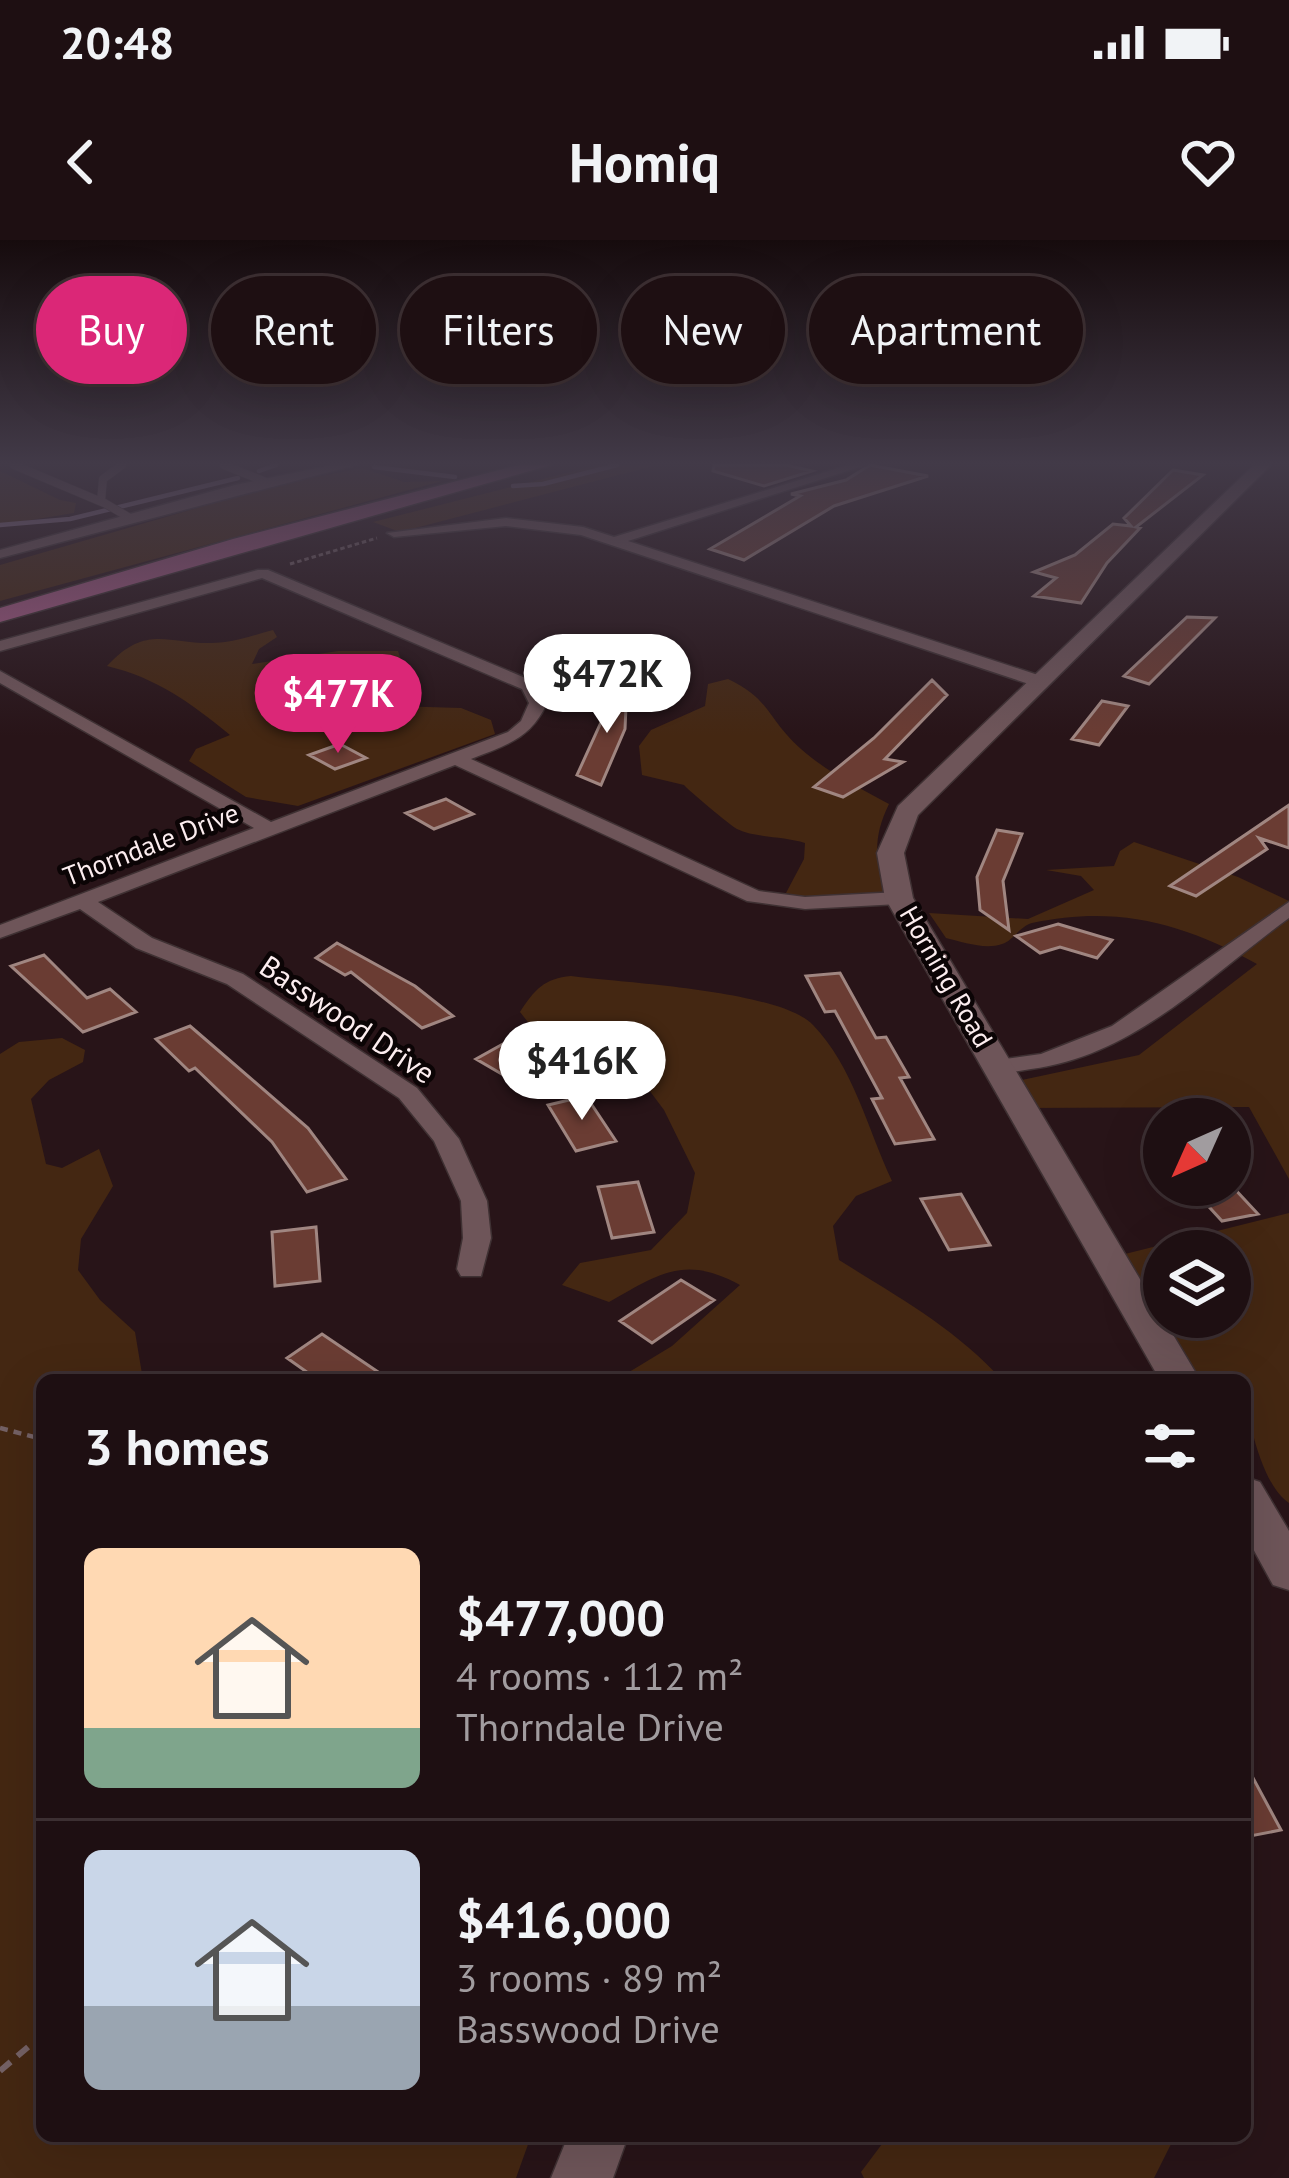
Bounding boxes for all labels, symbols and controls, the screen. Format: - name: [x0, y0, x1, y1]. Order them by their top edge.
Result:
- text: 20:48: [60, 13, 174, 71]
- text: Homiq: [569, 127, 720, 197]
- icon: back: [48, 129, 114, 195]
- icon: heart: [1175, 129, 1241, 195]
- chip: Buy: [36, 276, 187, 384]
- chip: Rent: [211, 276, 376, 384]
- chip: Filters: [400, 276, 597, 384]
- chip: New: [621, 276, 785, 384]
- chip: Apartment: [809, 276, 1083, 384]
- pin: $472K: [523, 634, 691, 736]
- text: $472K: [551, 647, 663, 698]
- pin: $477K: [254, 654, 422, 756]
- text: $477K: [282, 667, 394, 718]
- street label: Thorndale Drive: [58, 795, 243, 893]
- street label: Horning Road: [893, 900, 1001, 1053]
- street label: Basswood Drive: [253, 946, 443, 1092]
- pin: $416K: [498, 1021, 666, 1123]
- text: $416K: [526, 1034, 638, 1085]
- north arrow: [1143, 1098, 1251, 1206]
- map controls: [1143, 1098, 1251, 1338]
- button: layers: [1143, 1230, 1251, 1338]
- text: 3 homes: [84, 1413, 270, 1479]
- icon: filters: [1137, 1413, 1203, 1479]
- text: $477,000: [456, 1584, 665, 1650]
- icon: home: [180, 1596, 324, 1740]
- text: 4 rooms · 112 m²: [456, 1650, 743, 1701]
- text: Thorndale Drive: [456, 1701, 724, 1752]
- text: $416,000: [456, 1886, 671, 1952]
- icon: home: [180, 1898, 324, 2042]
- text: 3 rooms · 89 m²: [456, 1952, 722, 2003]
- text: Basswood Drive: [456, 2003, 720, 2054]

